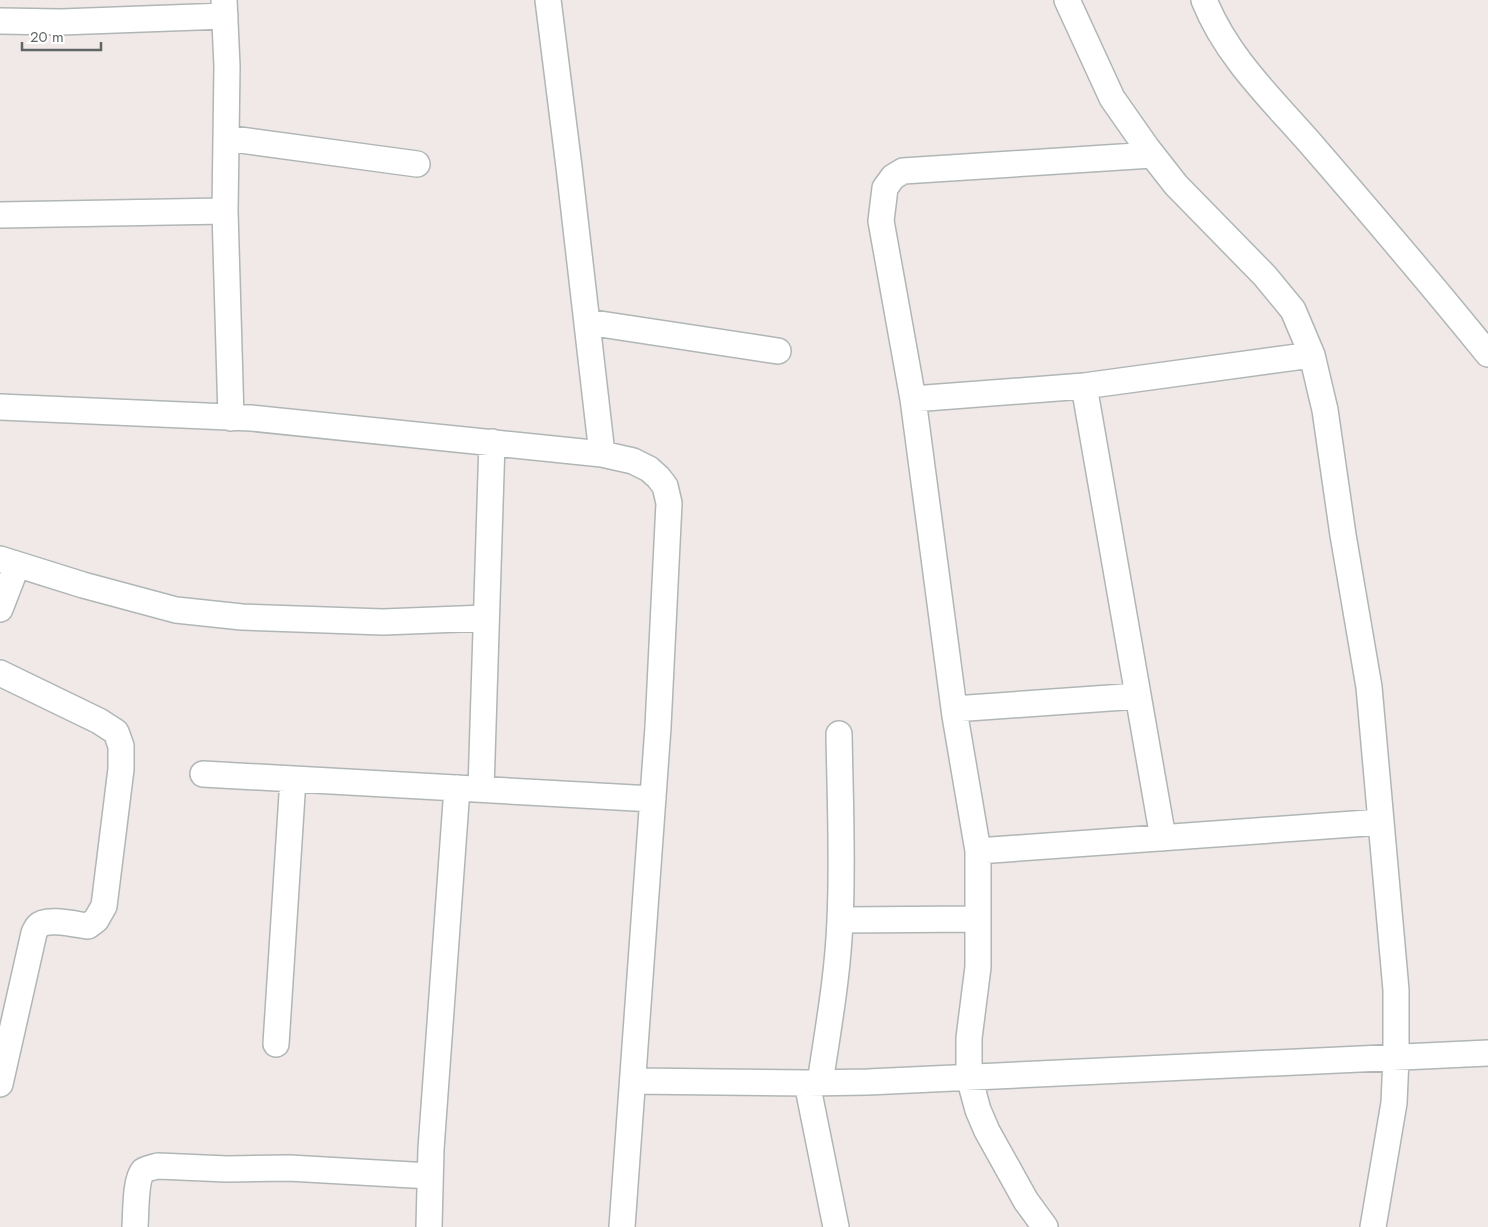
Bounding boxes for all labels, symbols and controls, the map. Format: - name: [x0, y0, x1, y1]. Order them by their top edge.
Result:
- scale bar: [22, 20, 101, 52]
- text: 20 m: [30, 26, 64, 48]

